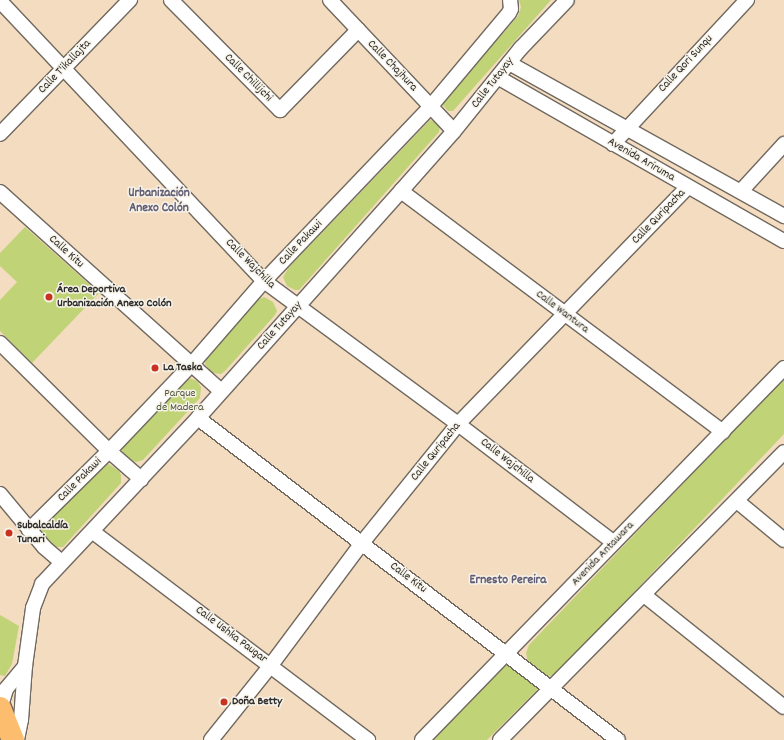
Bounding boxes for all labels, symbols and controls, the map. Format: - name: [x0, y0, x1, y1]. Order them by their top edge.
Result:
- street label: Calle Qori Sunqu: [656, 32, 716, 96]
- street label: Calle T'ikallajta: [36, 37, 94, 97]
- street label: Calle Chajhura: [364, 37, 420, 95]
- street label: Calle Chillijchi: [221, 51, 275, 105]
- street label: Calle Tutayay: [469, 55, 517, 111]
- street label: Avenida Ariruma: [605, 135, 677, 185]
- street label: Calle Quripacha: [629, 186, 689, 248]
- district label: Urbanización Anexo Colón: [128, 187, 190, 218]
- street label: Calle Pakawi: [276, 218, 326, 268]
- street label: Calle Kitu: [45, 232, 87, 272]
- street label: Calle Wajchilla: [222, 236, 278, 292]
- place label: Área Deportiva Urbanización Anexo Colón: [57, 283, 172, 311]
- street label: Calle Wantura: [532, 287, 592, 337]
- marker: Área Deportiva Urbanización Anexo Colón: [44, 292, 54, 302]
- street label: Calle Tutayay: [254, 299, 306, 353]
- place label: La Taska: [163, 361, 202, 375]
- marker: La Taska: [150, 363, 160, 373]
- park label: Parque de Madera: [156, 387, 204, 415]
- street label: Calle Quripacha: [408, 420, 464, 484]
- street label: Calle Wajchilla: [477, 435, 537, 487]
- street label: Calle Pakawi: [55, 455, 105, 505]
- place label: Subalcaldía Tunari: [17, 519, 68, 547]
- street label: Avenida Antawara: [569, 519, 637, 589]
- marker: Subalcaldía Tunari: [4, 528, 14, 538]
- street label: Calle Kitu: [387, 559, 429, 597]
- district label: Ernesto Pereira: [470, 573, 546, 589]
- street label: Calle Ushka Paugar: [192, 603, 270, 667]
- place label: Doña Betty: [232, 695, 282, 709]
- marker: Doña Betty: [219, 697, 229, 707]

